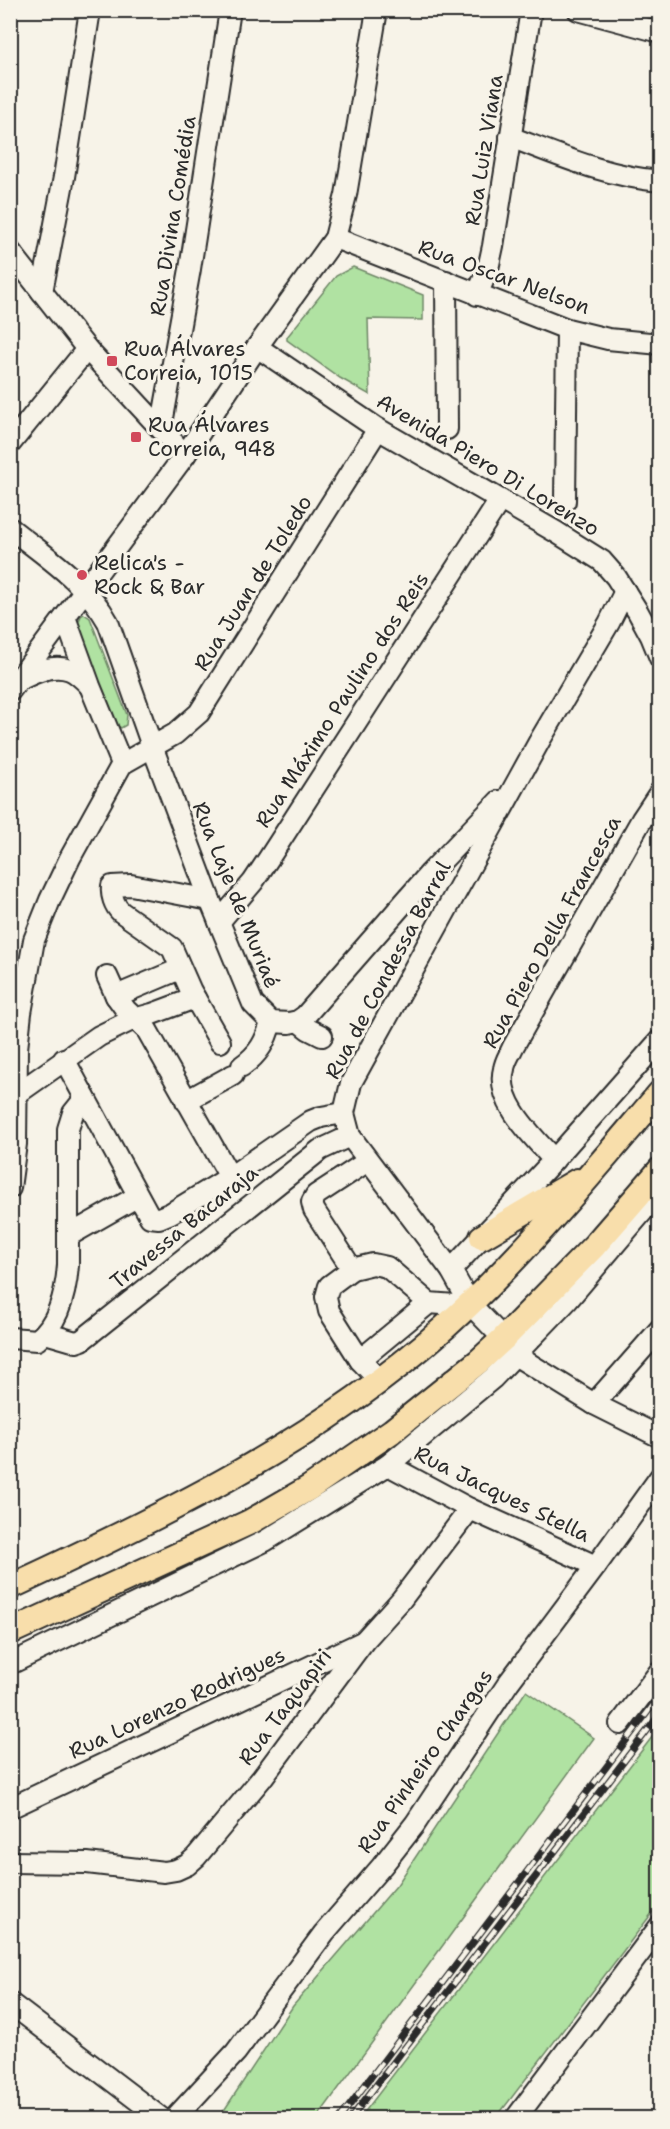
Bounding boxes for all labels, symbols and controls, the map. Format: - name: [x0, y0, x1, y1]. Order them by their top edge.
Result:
- street label: Rua Luiz Viana: [458, 72, 510, 228]
- street label: Rua Divina Comédia: [143, 114, 203, 318]
- street label: Rua Oscar Nelson: [414, 233, 594, 321]
- place label: Rua Álvares Correia, 1015: [124, 334, 253, 387]
- marker: Rua Álvares Correia, 1015: [105, 354, 119, 368]
- street label: Avenida Piero Di Lorenzo: [371, 387, 605, 543]
- place label: Rua Álvares Correia, 948: [148, 410, 276, 463]
- marker: Rua Álvares Correia, 948: [129, 430, 143, 444]
- street label: Rua Juan de Toledo: [187, 490, 319, 676]
- place label: Relica's - Rock & Bar: [94, 549, 205, 601]
- street label: Rua Máximo Paulino dos Reis: [249, 567, 435, 833]
- marker: Relica's - Rock & Bar: [75, 568, 89, 582]
- street label: Rua Laje de Muriaé: [186, 798, 286, 992]
- street label: Rua Piero Della Francesca: [476, 811, 628, 1053]
- street label: Rua de Condessa Barral: [319, 855, 458, 1084]
- street label: Travessa Bacaraja: [104, 1159, 264, 1295]
- street label: Rua Jacques Stella: [409, 1439, 595, 1549]
- street label: Rua Lorenzo Rodrigues: [64, 1641, 290, 1765]
- street label: Rua Taquapiri: [232, 1643, 338, 1771]
- street label: Rua Pinheiro Chargas: [351, 1663, 499, 1859]

